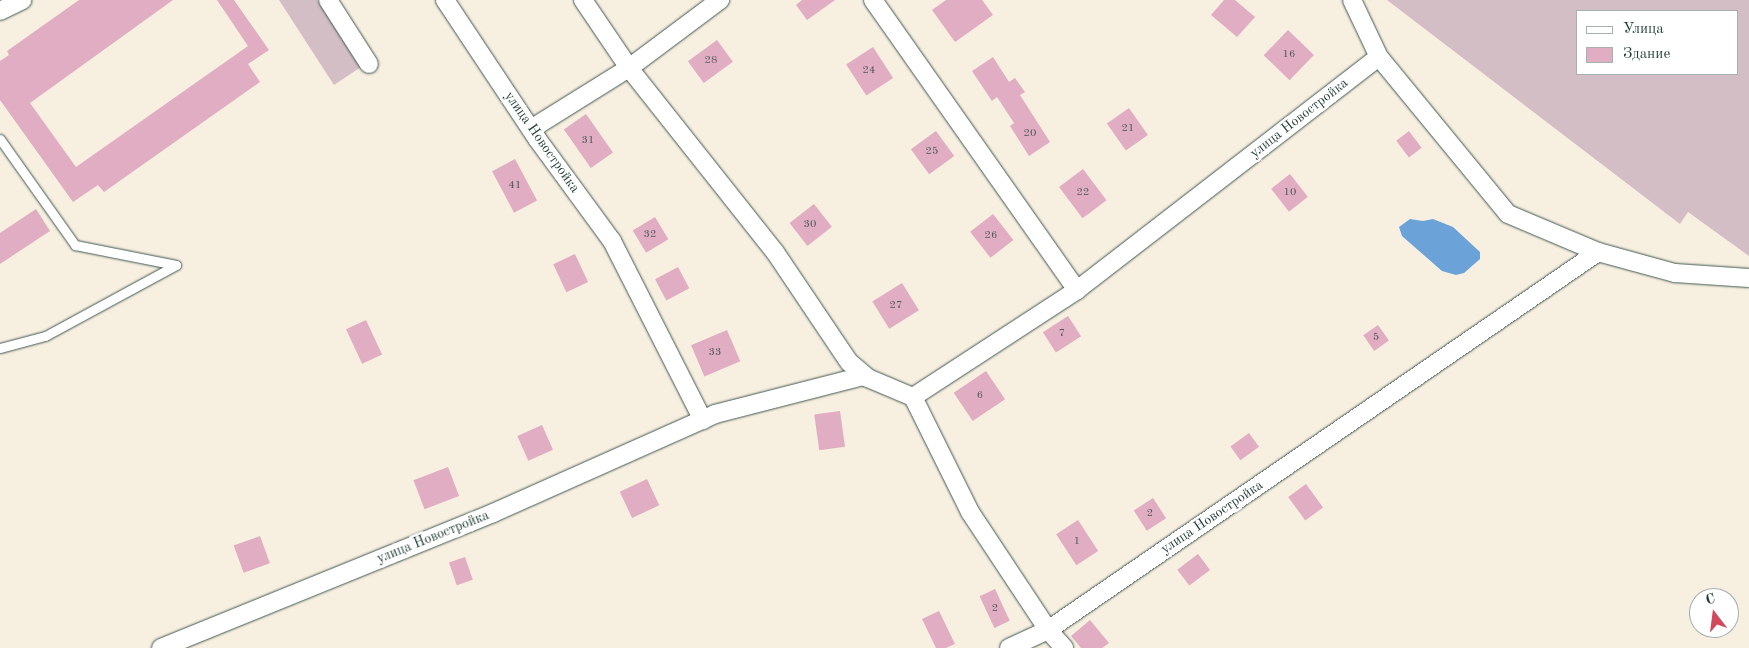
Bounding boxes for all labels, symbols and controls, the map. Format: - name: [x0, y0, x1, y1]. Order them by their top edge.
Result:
- legend: [1576, 10, 1739, 75]
- text: Улица: [1623, 22, 1664, 37]
- text: Здание: [1623, 47, 1670, 62]
- house number: 16: [1283, 48, 1295, 62]
- house number: 28: [705, 54, 717, 68]
- house number: 24: [863, 64, 875, 78]
- street label: улица Новостройка: [1247, 75, 1351, 161]
- street label: улица Новостройка: [501, 88, 583, 196]
- house number: 21: [1122, 122, 1134, 136]
- house number: 20: [1024, 127, 1036, 141]
- house number: 31: [582, 134, 594, 148]
- house number: 25: [926, 145, 938, 159]
- house number: 41: [509, 179, 521, 193]
- house number: 22: [1077, 186, 1089, 200]
- house number: 10: [1284, 186, 1296, 200]
- house number: 30: [804, 218, 816, 232]
- house number: 32: [644, 228, 656, 242]
- house number: 26: [985, 229, 997, 243]
- house number: 27: [890, 299, 902, 313]
- house number: 7: [1059, 327, 1065, 341]
- house number: 5: [1373, 331, 1379, 345]
- house number: 33: [709, 346, 721, 360]
- house number: 6: [977, 389, 983, 403]
- street label: улица Новостройка: [1158, 477, 1266, 557]
- street label: улица Новостройка: [374, 507, 492, 567]
- house number: 2: [1147, 507, 1153, 521]
- house number: 1: [1074, 535, 1080, 549]
- north arrow: [1689, 588, 1739, 638]
- text: С: [1704, 592, 1717, 607]
- house number: 2: [992, 602, 998, 616]

